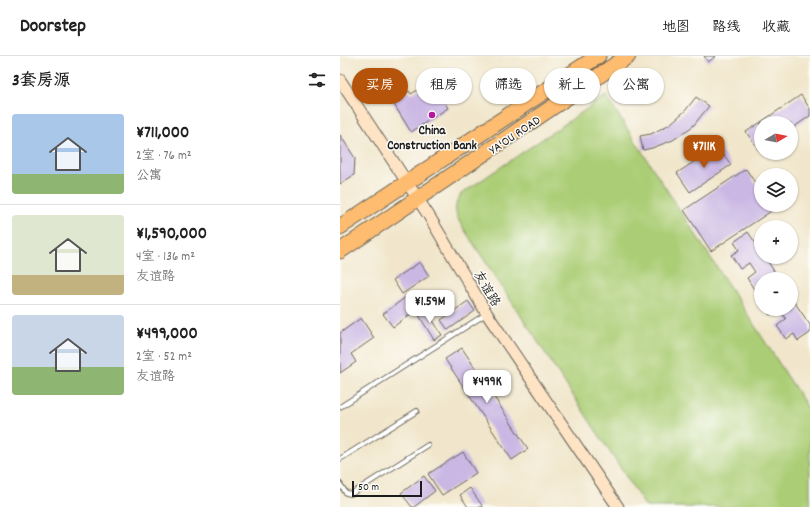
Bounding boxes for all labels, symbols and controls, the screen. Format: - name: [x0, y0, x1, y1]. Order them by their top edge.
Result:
- text: Doorstep: [20, 14, 86, 41]
- text: 地图: [662, 18, 690, 38]
- text: 路线: [712, 18, 740, 38]
- text: 收藏: [762, 18, 790, 38]
- chip: 买房: [352, 68, 408, 104]
- chip: 租房: [416, 68, 472, 104]
- chip: 筛选: [480, 68, 536, 104]
- chip: 新上: [544, 68, 600, 104]
- chip: 公寓: [608, 68, 664, 104]
- icon: filters: [306, 69, 328, 91]
- text: 3套房源: [12, 70, 71, 94]
- marker: China Construction Bank: [427, 110, 437, 120]
- street label: YA'OU ROAD: [486, 112, 545, 160]
- north arrow: [754, 116, 798, 160]
- map controls: [754, 116, 798, 316]
- text: ¥711,000: [136, 122, 189, 146]
- place label: China Construction Bank: [387, 122, 478, 156]
- icon: home: [44, 130, 92, 178]
- pin: ¥711K: [676, 135, 732, 169]
- text: ¥711K: [693, 138, 715, 157]
- text: 2室 · 76 m²: [136, 147, 192, 166]
- text: 公寓: [136, 167, 162, 186]
- button: layers: [754, 168, 798, 212]
- button: +: [754, 220, 798, 264]
- text: ¥1,590,000: [136, 223, 207, 247]
- icon: home: [44, 231, 92, 279]
- text: 4室 · 136 m²: [136, 248, 195, 267]
- text: 友谊路: [136, 268, 175, 287]
- street label: 友谊路: [468, 268, 504, 311]
- button: −: [754, 272, 798, 316]
- pin: ¥1.59M: [397, 290, 463, 324]
- text: ¥1.59M: [415, 293, 445, 312]
- text: ¥499,000: [136, 323, 198, 347]
- icon: home: [44, 331, 92, 379]
- text: 2室 · 52 m²: [136, 348, 192, 367]
- text: 友谊路: [136, 368, 175, 387]
- pin: ¥499K: [459, 370, 515, 404]
- text: ¥499K: [472, 373, 502, 392]
- scale bar: [352, 479, 422, 498]
- text: 50 m: [358, 480, 379, 496]

